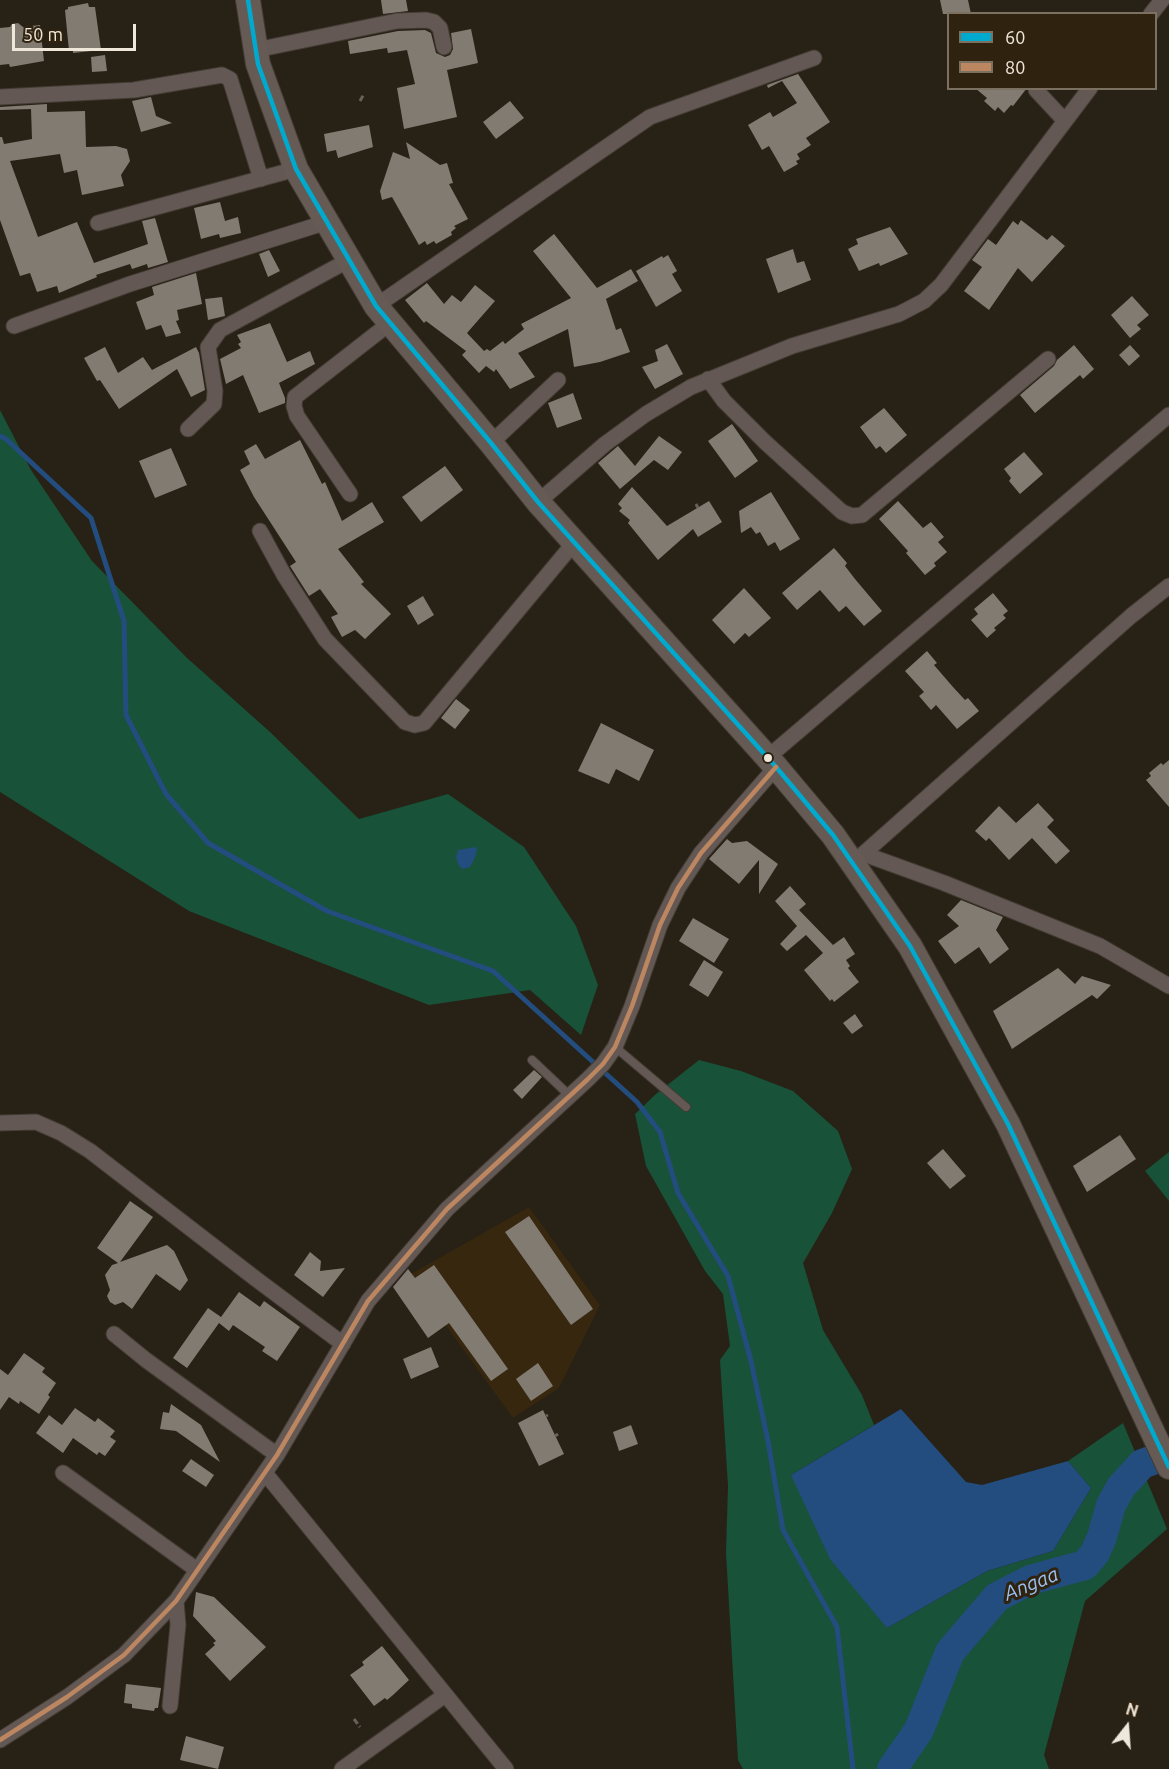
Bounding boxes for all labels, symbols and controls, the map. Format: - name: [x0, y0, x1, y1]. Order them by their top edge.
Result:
- scale bar: [15, 12, 140, 50]
- legend: [947, 12, 1157, 90]
- text: 50 m: [23, 24, 63, 44]
- text: 60: [1005, 27, 1025, 47]
- text: 80: [1005, 57, 1025, 77]
- unlabelled marker: [762, 752, 774, 764]
- water label: Angaa: [1000, 1562, 1062, 1606]
- north arrow: [1097, 1697, 1157, 1757]
- text: N: [1124, 1699, 1141, 1720]

